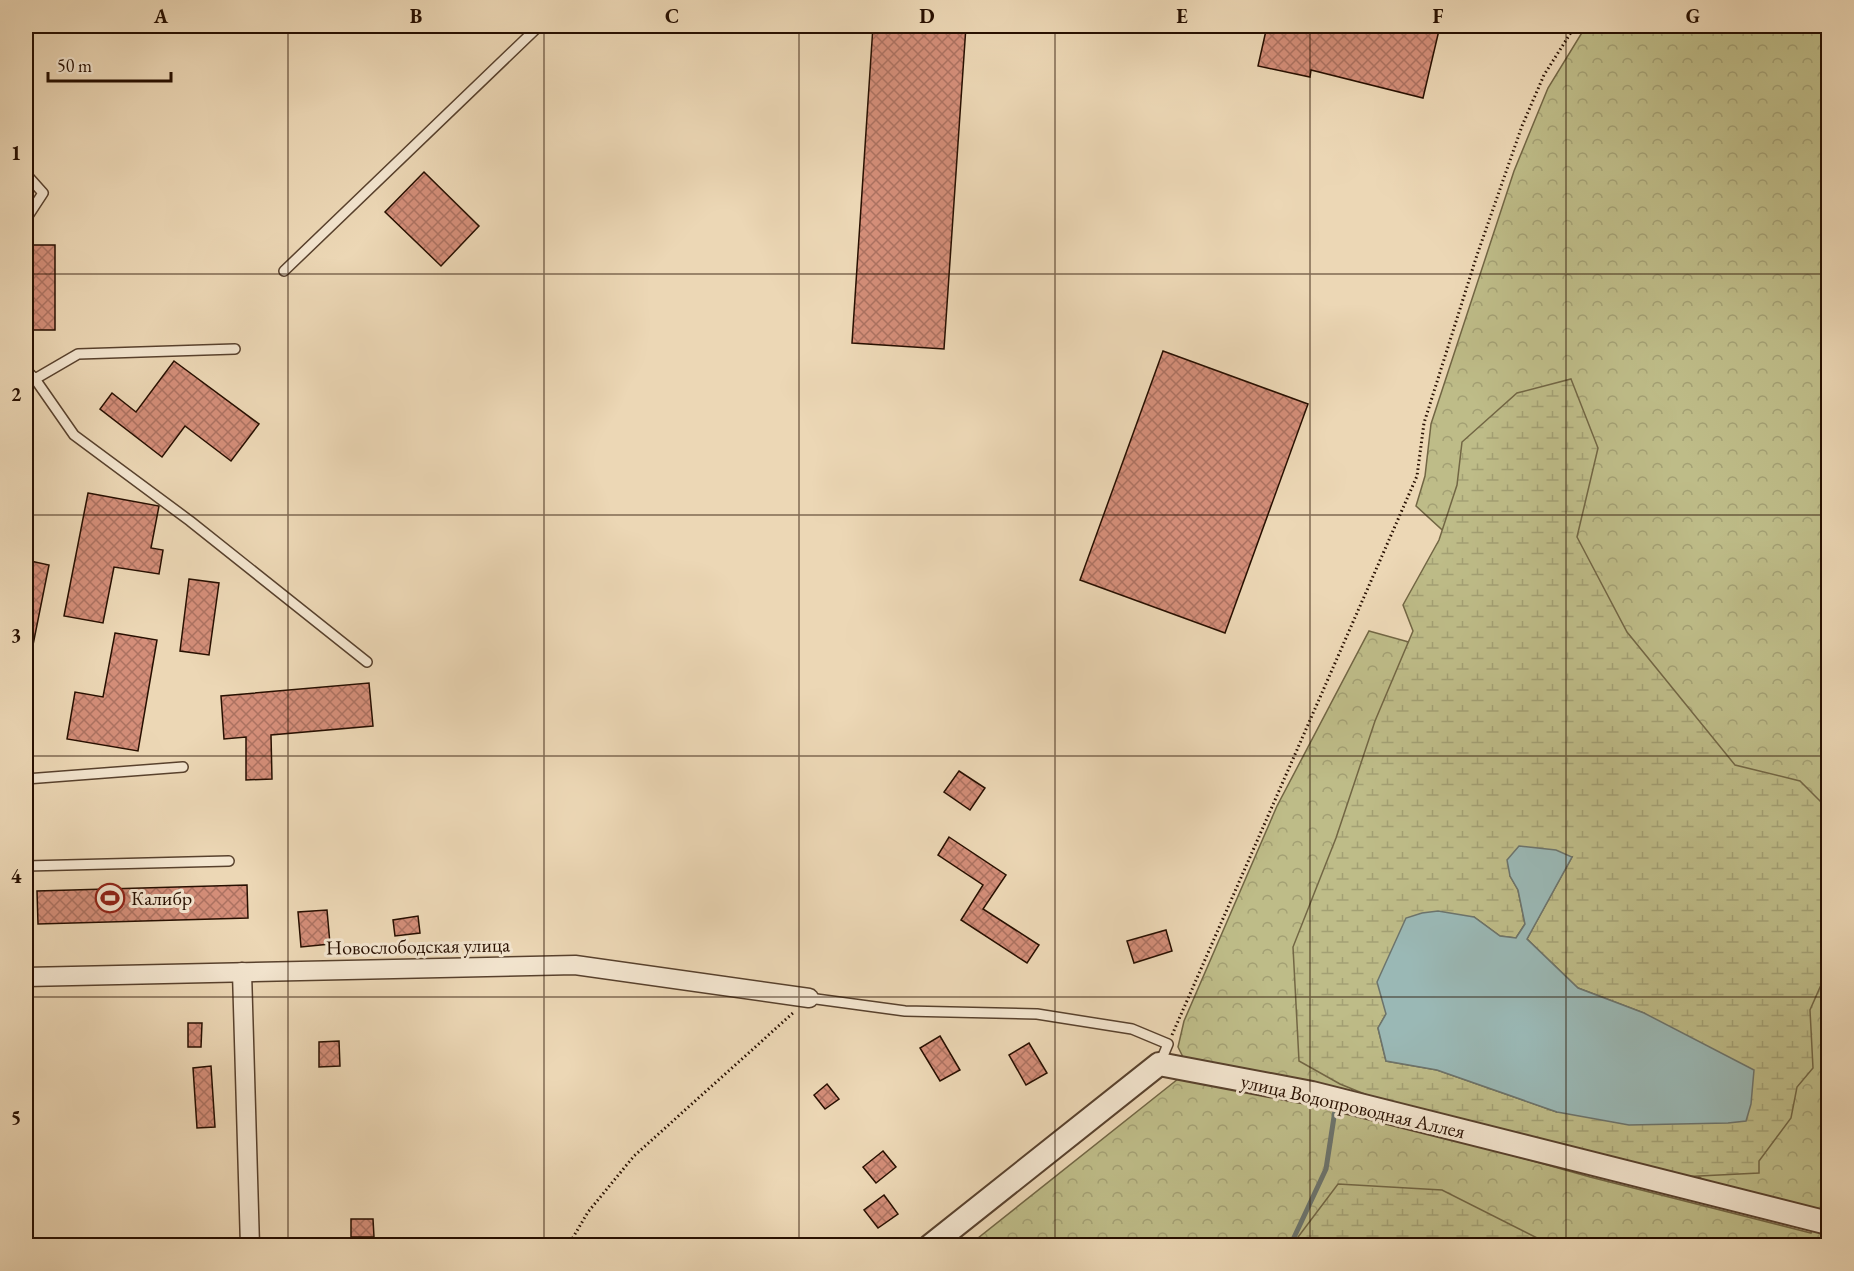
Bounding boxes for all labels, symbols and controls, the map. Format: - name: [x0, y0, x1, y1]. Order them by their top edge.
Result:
- text: A: [153, 3, 169, 29]
- text: B: [410, 3, 422, 29]
- text: C: [665, 3, 679, 29]
- text: D: [919, 3, 935, 29]
- text: E: [1176, 3, 1188, 29]
- text: F: [1433, 3, 1444, 29]
- text: G: [1686, 3, 1700, 29]
- scale bar: [48, 45, 171, 83]
- text: 50 m: [57, 54, 92, 77]
- text: 1: [11, 140, 21, 166]
- text: 2: [11, 381, 22, 407]
- text: 3: [11, 622, 21, 648]
- text: 4: [11, 863, 22, 889]
- sports icon: Калибр: [94, 882, 126, 914]
- place label: Калибр: [131, 885, 192, 911]
- street label: Новослободская улица: [326, 931, 510, 961]
- street label: улица Водопроводная Аллея: [1238, 1068, 1468, 1144]
- text: 5: [11, 1104, 21, 1130]

